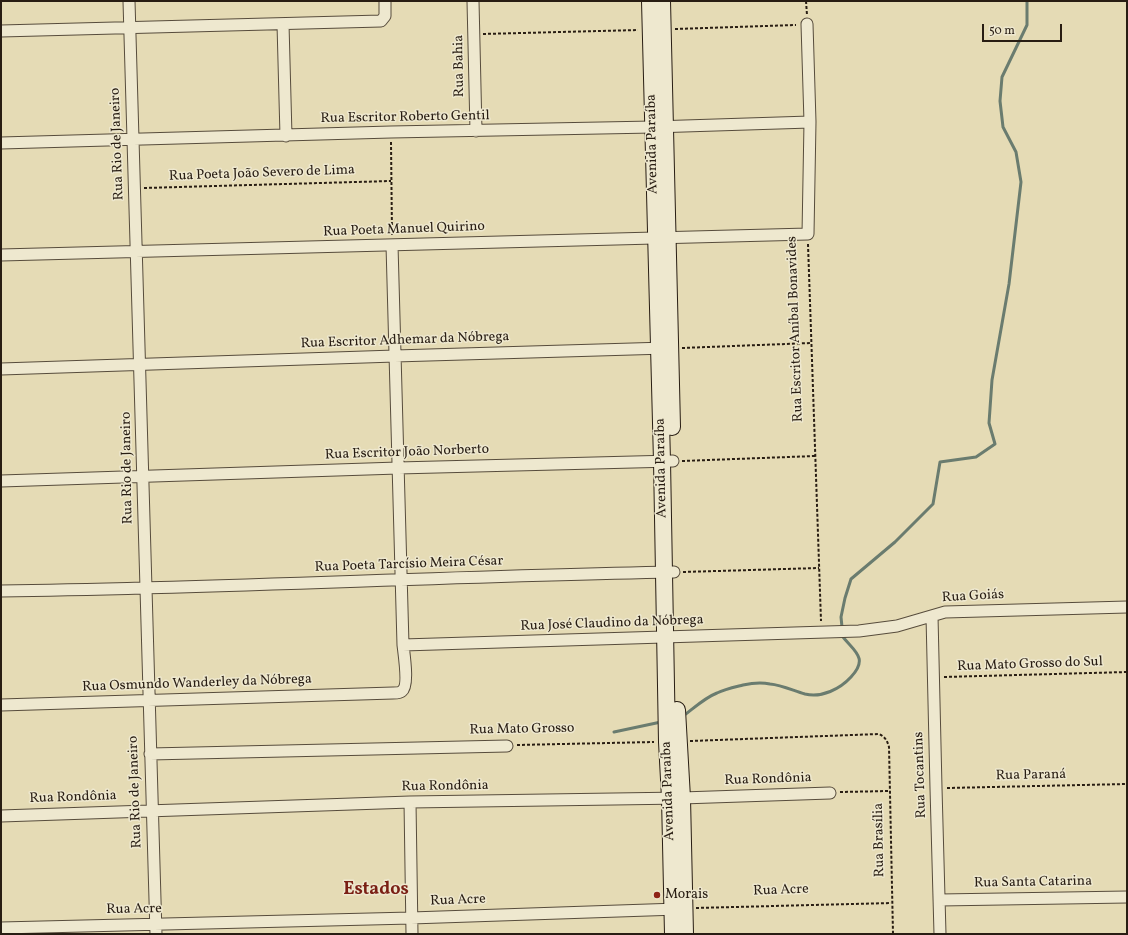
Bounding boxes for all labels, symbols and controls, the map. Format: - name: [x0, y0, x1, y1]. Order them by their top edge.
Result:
- scale bar: [984, 16, 1064, 42]
- text: 50 m: [989, 23, 1015, 39]
- street label: Rua Bahia: [451, 35, 469, 97]
- street label: Rua Rio de Janeiro: [108, 87, 128, 201]
- street label: Avenida Paraíba: [644, 94, 662, 194]
- street label: Rua Escritor Roberto Gentil: [320, 108, 490, 128]
- street label: Rua Poeta João Severo de Lima: [169, 162, 355, 186]
- street label: Rua Poeta Manuel Quirino: [323, 219, 485, 241]
- street label: Rua Escritor Aníbal Bonavides: [784, 236, 808, 422]
- street label: Rua Escritor Adhemar da Nóbrega: [300, 329, 510, 353]
- street label: Rua Rio de Janeiro: [119, 412, 137, 524]
- street label: Avenida Paraíba: [653, 418, 671, 518]
- street label: Rua Escritor João Norberto: [325, 442, 489, 464]
- street label: Rua Poeta Tarcísio Meira César: [314, 553, 504, 577]
- street label: Rua Goiás: [942, 587, 1004, 607]
- street label: Rua José Claudino da Nóbrega: [520, 612, 704, 636]
- street label: Rua Mato Grosso do Sul: [957, 654, 1103, 676]
- street label: Rua Osmundo Wanderley da Nóbrega: [82, 672, 312, 696]
- street label: Rua Mato Grosso: [469, 721, 575, 739]
- street label: Rua Tocantins: [911, 731, 931, 819]
- street label: Rua Rio de Janeiro: [126, 735, 146, 849]
- street label: Avenida Paraíba: [659, 741, 679, 841]
- street label: Rua Paraná: [996, 767, 1066, 785]
- street label: Rua Rondônia: [724, 770, 812, 790]
- street label: Rua Rondônia: [401, 778, 489, 796]
- street label: Rua Rondônia: [29, 788, 117, 808]
- street label: Rua Brasília: [871, 803, 889, 877]
- street label: Rua Santa Catarina: [974, 874, 1092, 892]
- district label: Estados: [343, 880, 409, 902]
- street label: Rua Acre: [753, 882, 809, 900]
- place label: Morais: [665, 887, 708, 903]
- marker: Morais: [652, 890, 662, 900]
- street label: Rua Acre: [430, 892, 486, 910]
- street label: Rua Acre: [106, 901, 162, 919]

